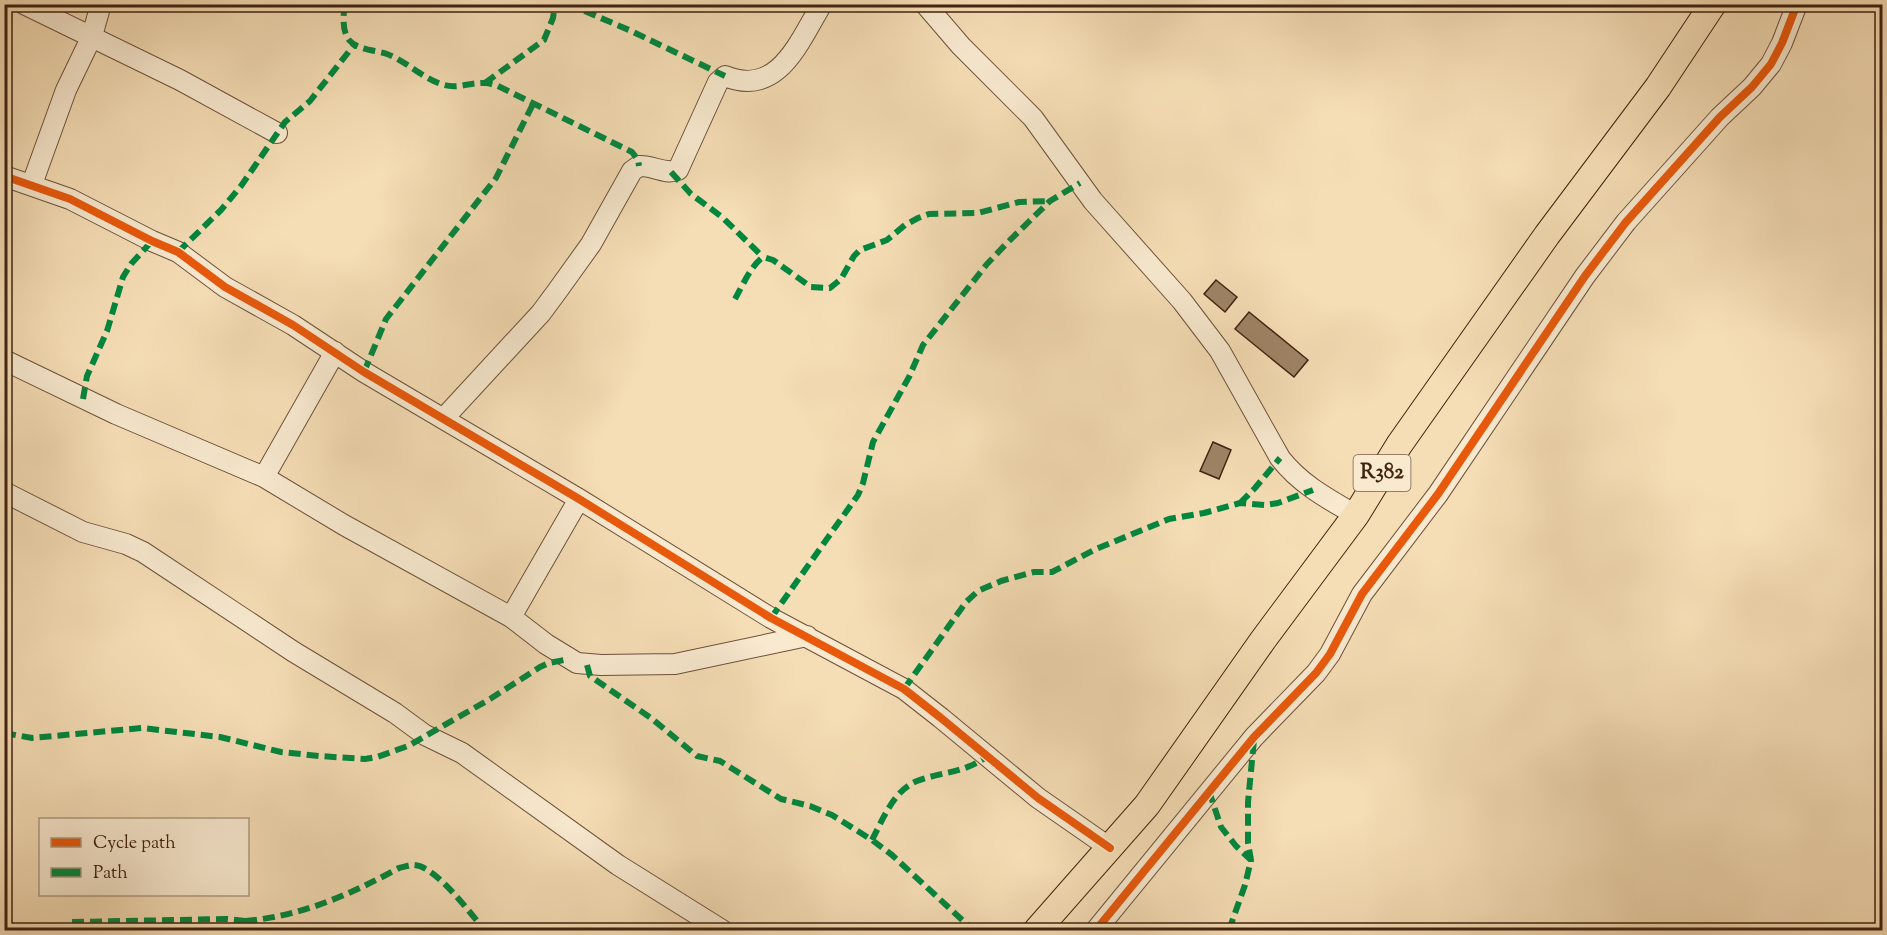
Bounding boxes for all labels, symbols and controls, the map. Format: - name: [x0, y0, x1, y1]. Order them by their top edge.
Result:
- road number: R382: [1354, 455, 1410, 491]
- legend: [39, 818, 249, 896]
- text: Cycle path: [93, 831, 176, 857]
- text: Path: [93, 861, 128, 887]

